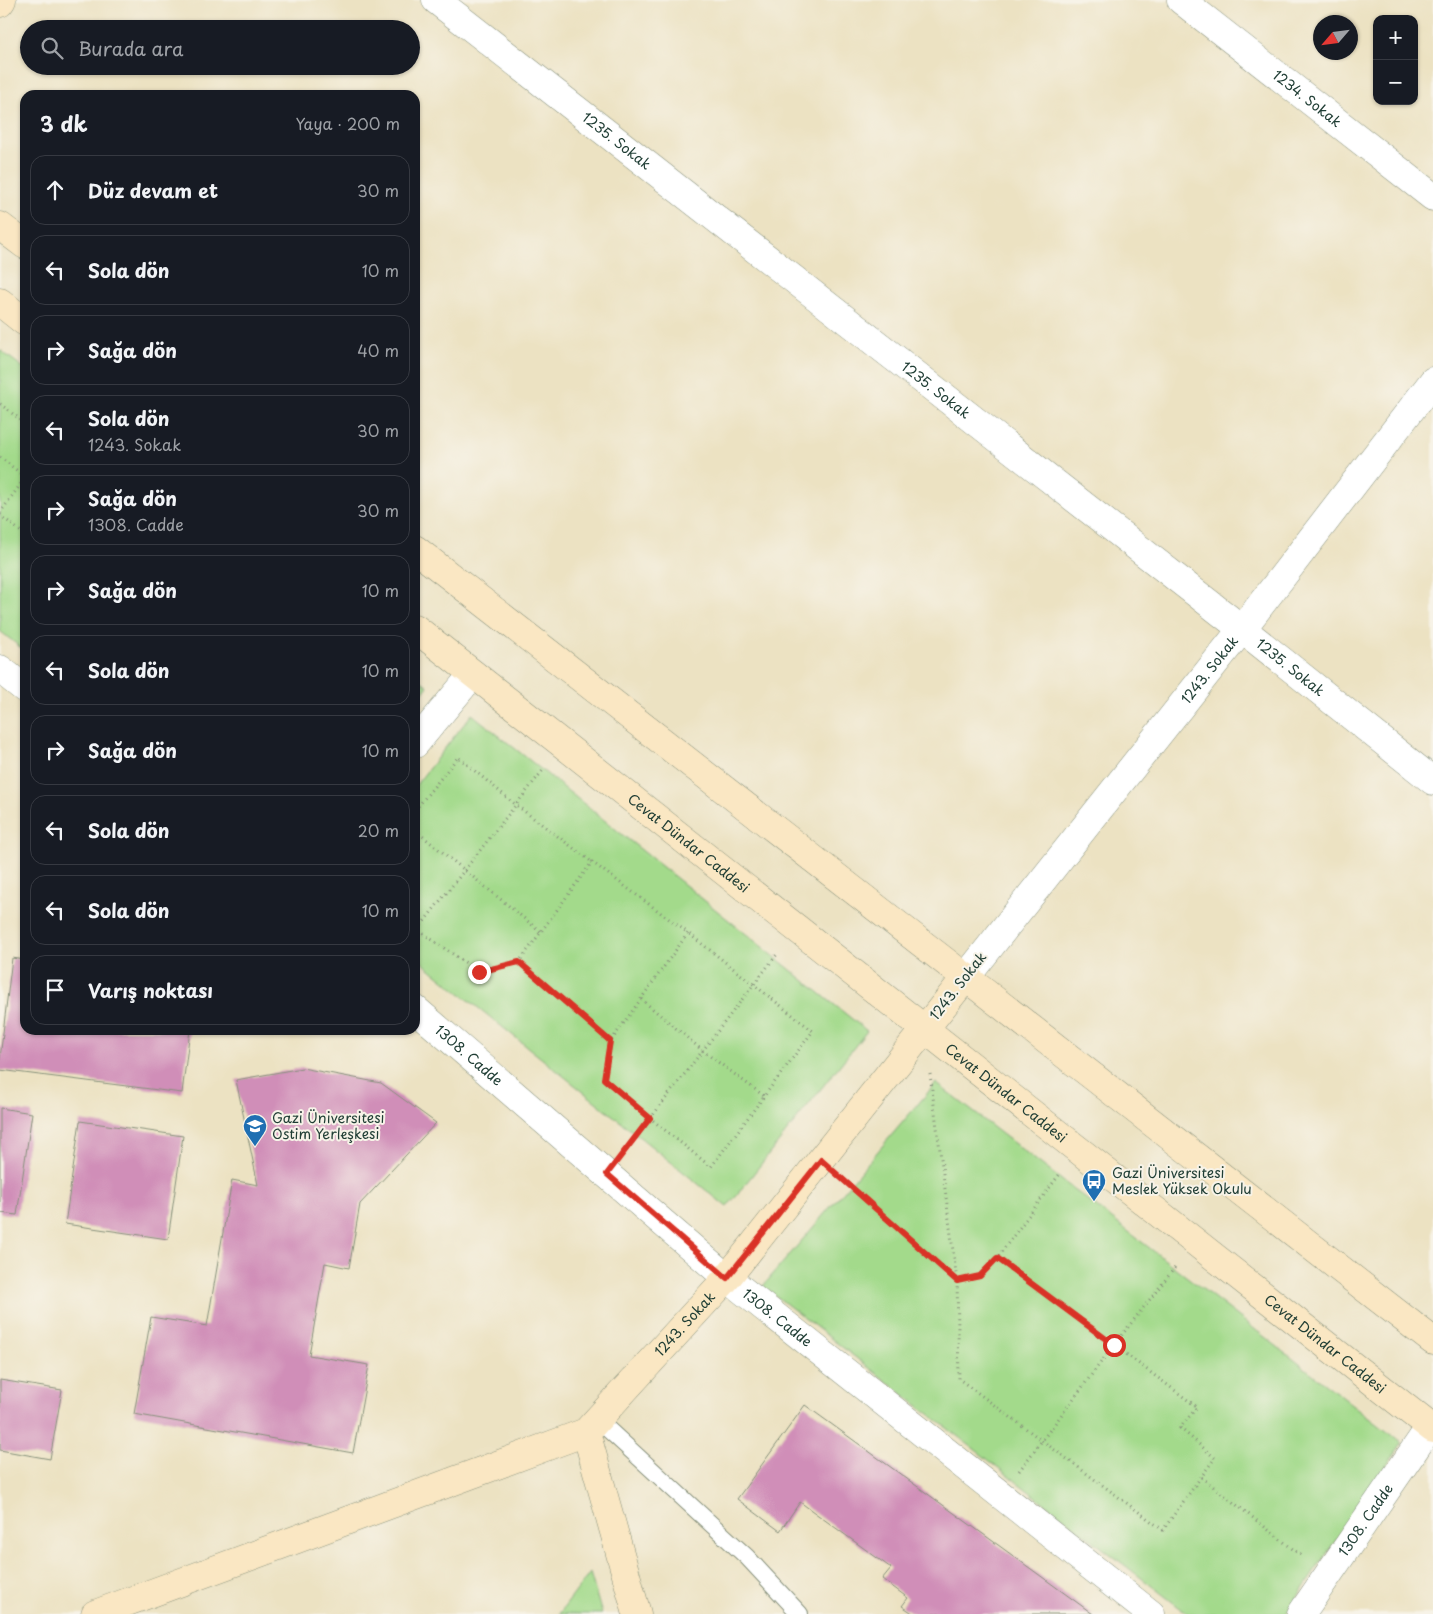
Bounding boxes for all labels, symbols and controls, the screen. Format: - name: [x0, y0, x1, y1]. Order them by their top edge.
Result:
- north arrow: [1313, 15, 1358, 60]
- map controls: [1373, 15, 1418, 105]
- button: +: [1373, 15, 1418, 60]
- search box: [20, 20, 420, 75]
- icon: search: [38, 34, 66, 62]
- text: Burada ara: [78, 34, 183, 62]
- button: −: [1373, 60, 1418, 105]
- street label: 1234. Sokak: [1269, 65, 1346, 132]
- text: 3 dk: [40, 107, 88, 139]
- street label: 1235. Sokak: [578, 107, 656, 174]
- text: Yaya · 200 m: [295, 111, 400, 135]
- icon: ahead: [41, 176, 69, 204]
- text: Düz devam et: [88, 176, 218, 204]
- text: 30 m: [357, 178, 399, 202]
- icon: left: [41, 256, 69, 284]
- text: Sola dön: [88, 256, 169, 284]
- text: 10 m: [362, 258, 399, 282]
- icon: right: [41, 336, 69, 364]
- text: Sağa dön: [88, 336, 177, 364]
- text: 40 m: [357, 338, 399, 362]
- street label: 1235. Sokak: [897, 356, 975, 423]
- text: Sola dön: [88, 404, 169, 432]
- icon: left: [41, 416, 69, 444]
- text: 30 m: [357, 418, 399, 442]
- text: 1243. Sokak: [88, 432, 181, 456]
- text: Sağa dön: [88, 484, 177, 512]
- icon: right: [41, 496, 69, 524]
- text: 30 m: [357, 498, 399, 522]
- text: 1308. Cadde: [88, 512, 184, 536]
- icon: right: [41, 576, 69, 604]
- text: Sağa dön: [88, 576, 177, 604]
- text: 10 m: [362, 578, 399, 602]
- street label: 1243. Sokak: [1176, 631, 1243, 708]
- street label: 1235. Sokak: [1252, 633, 1330, 701]
- icon: left: [41, 656, 69, 684]
- text: Sola dön: [88, 656, 169, 684]
- text: 10 m: [362, 658, 399, 682]
- icon: right: [41, 736, 69, 764]
- text: Sağa dön: [88, 736, 177, 764]
- text: 10 m: [362, 738, 399, 762]
- street label: Cevat Dündar Caddesi: [623, 788, 754, 897]
- icon: left: [41, 816, 69, 844]
- text: Sola dön: [88, 816, 169, 844]
- text: 20 m: [358, 818, 399, 842]
- icon: left: [41, 896, 69, 924]
- text: Sola dön: [88, 896, 169, 924]
- text: 10 m: [362, 898, 399, 922]
- street label: 1243. Sokak: [924, 947, 991, 1024]
- route end: [468, 961, 491, 984]
- icon: arrive: [41, 976, 69, 1004]
- text: Varış noktası: [88, 976, 213, 1004]
- street label: 1308. Cadde: [430, 1020, 508, 1090]
- street label: Cevat Dündar Caddesi: [941, 1038, 1072, 1147]
- place label: Gazi Üniversitesi Ostim Yerleşkesi: [272, 1107, 385, 1144]
- school or university icon: Gazi Üniversitesi Ostim Yerleşkesi: [242, 1113, 268, 1147]
- place label: Gazi Üniversitesi Meslek Yüksek Okulu: [1112, 1162, 1252, 1199]
- bus stop icon: Gazi Üniversitesi Meslek Yüksek Okulu: [1081, 1168, 1107, 1202]
- street label: 1308. Cadde: [738, 1283, 817, 1352]
- street label: 1243. Sokak: [649, 1286, 720, 1361]
- street label: Cevat Dündar Caddesi: [1260, 1289, 1391, 1398]
- route start: [1103, 1334, 1126, 1357]
- street label: 1308. Cadde: [1333, 1479, 1398, 1560]

